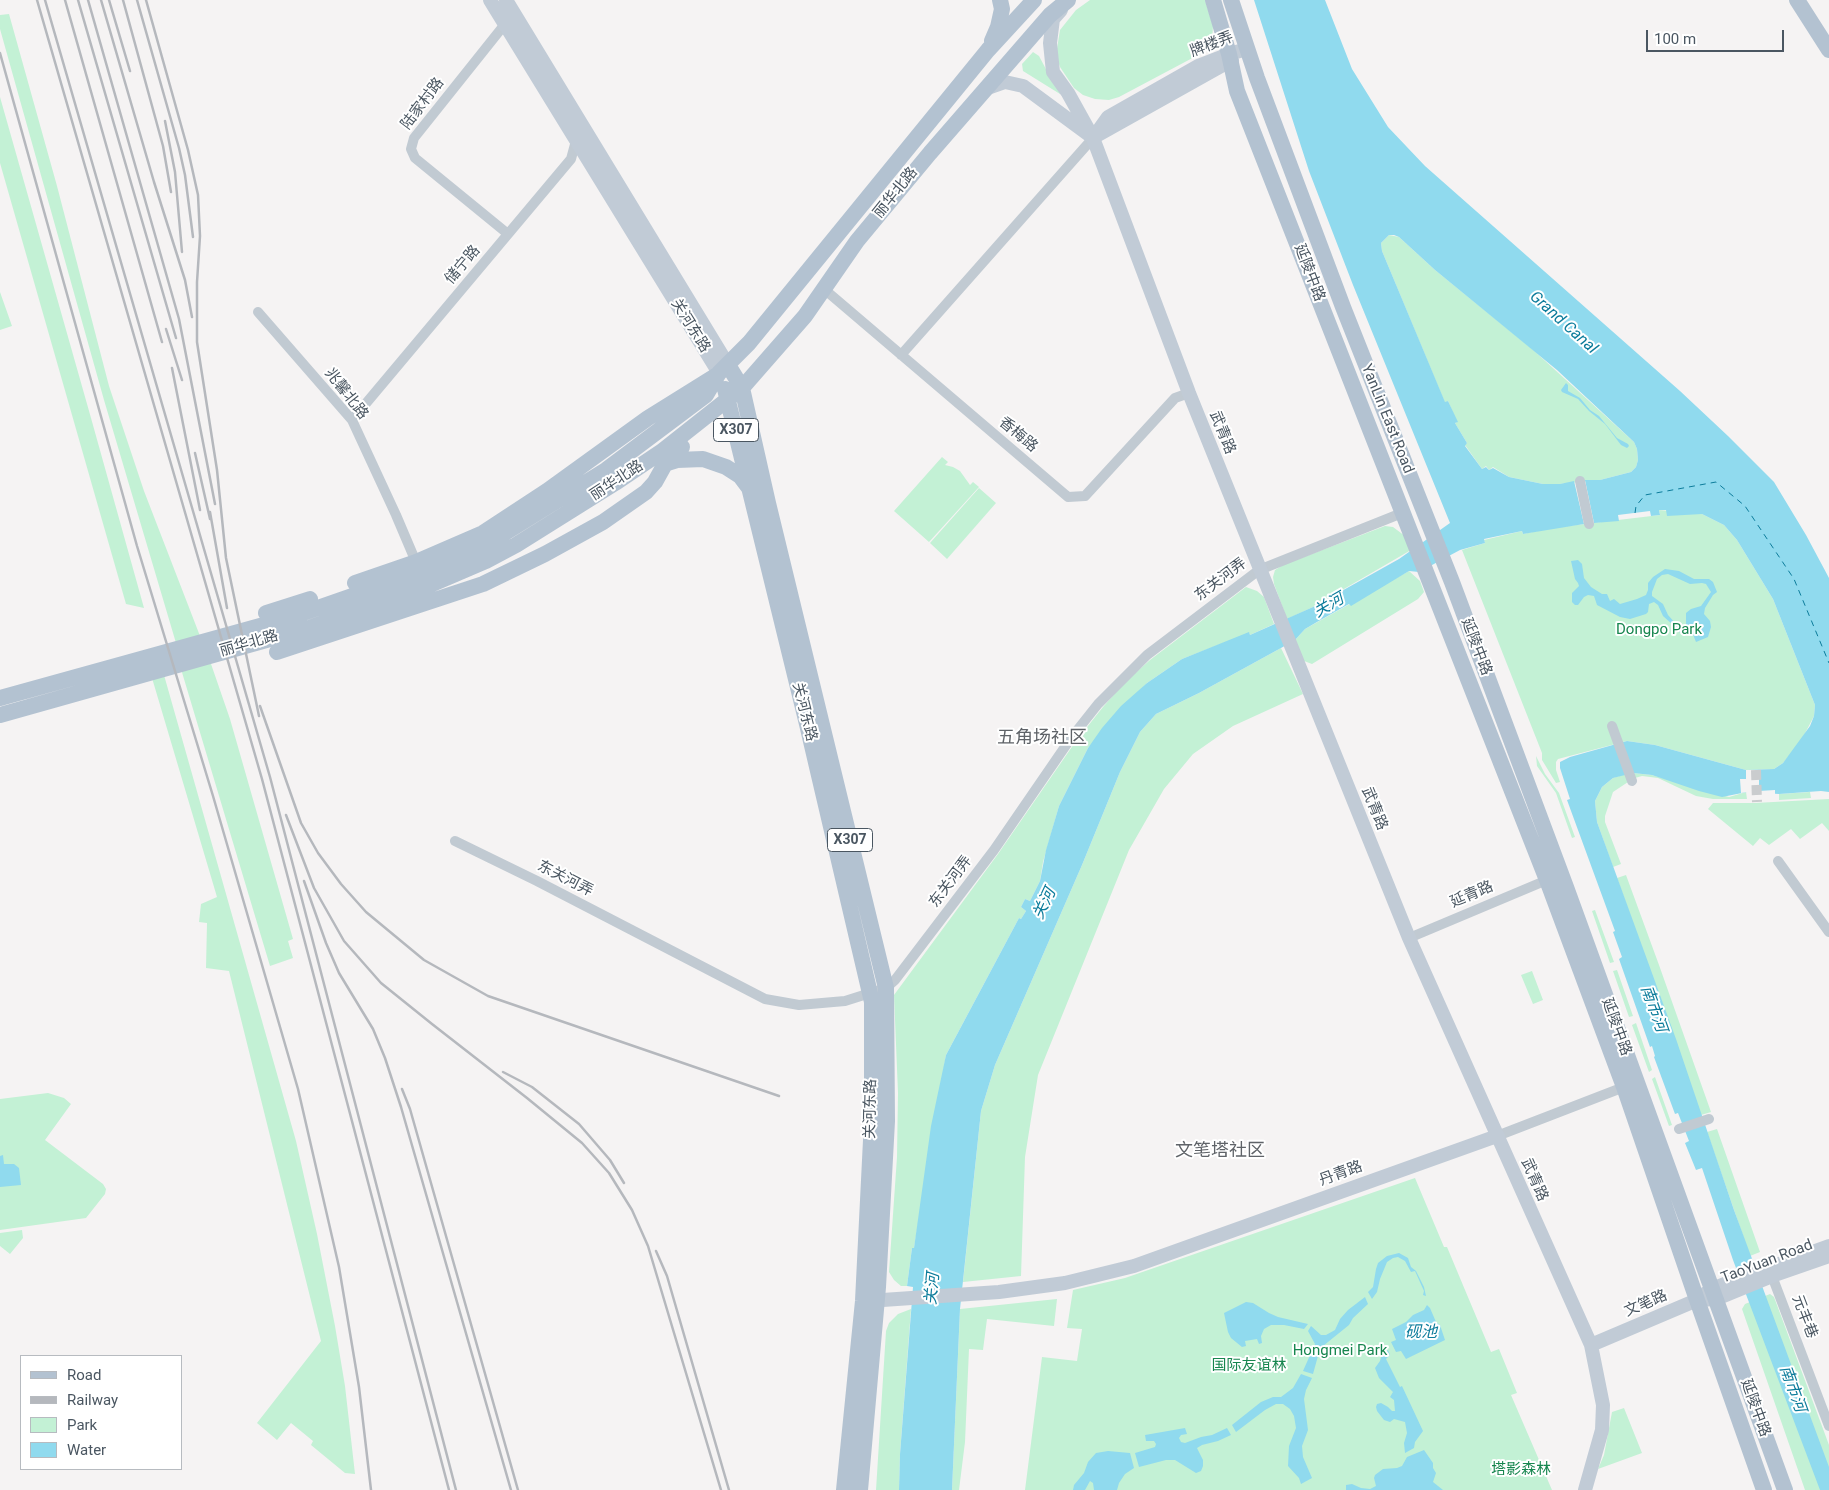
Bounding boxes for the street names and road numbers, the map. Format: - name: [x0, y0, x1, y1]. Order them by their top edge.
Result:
- street label: 牌楼弄: [1188, 29, 1236, 61]
- street label: 陆家村路: [398, 75, 448, 133]
- street label: 丽华北路: [870, 164, 922, 222]
- street label: 储宁路: [442, 242, 484, 288]
- street label: 延陵中路: [1290, 242, 1328, 304]
- street label: 关河东路: [666, 296, 714, 356]
- street label: YanLin East Road: [1357, 362, 1417, 476]
- street label: 兆馨北路: [320, 365, 372, 423]
- street label: 武青路: [1205, 409, 1239, 457]
- street label: 香梅路: [995, 414, 1041, 456]
- road number: X307: [714, 418, 758, 442]
- street label: 丽华北路: [587, 457, 647, 505]
- street label: 东关河弄: [1192, 555, 1250, 605]
- street label: 延陵中路: [1457, 616, 1495, 678]
- street label: 丽华北路: [218, 627, 280, 661]
- street label: 关河东路: [788, 681, 820, 743]
- street label: 武青路: [1357, 785, 1391, 833]
- road number: X307: [828, 828, 872, 852]
- street label: 东关河弄: [926, 853, 976, 911]
- street label: 东关河弄: [534, 857, 596, 901]
- street label: 延青路: [1448, 878, 1496, 912]
- street label: 延陵中路: [1597, 996, 1635, 1058]
- street label: 关河东路: [861, 1079, 881, 1139]
- street label: 武青路: [1517, 1156, 1551, 1204]
- street label: 丹青路: [1317, 1158, 1365, 1190]
- street label: TaoYuan Road: [1719, 1236, 1815, 1288]
- street label: 文笔路: [1622, 1287, 1670, 1321]
- street label: 元丰巷: [1788, 1293, 1820, 1341]
- street label: 延陵中路: [1736, 1377, 1774, 1439]

